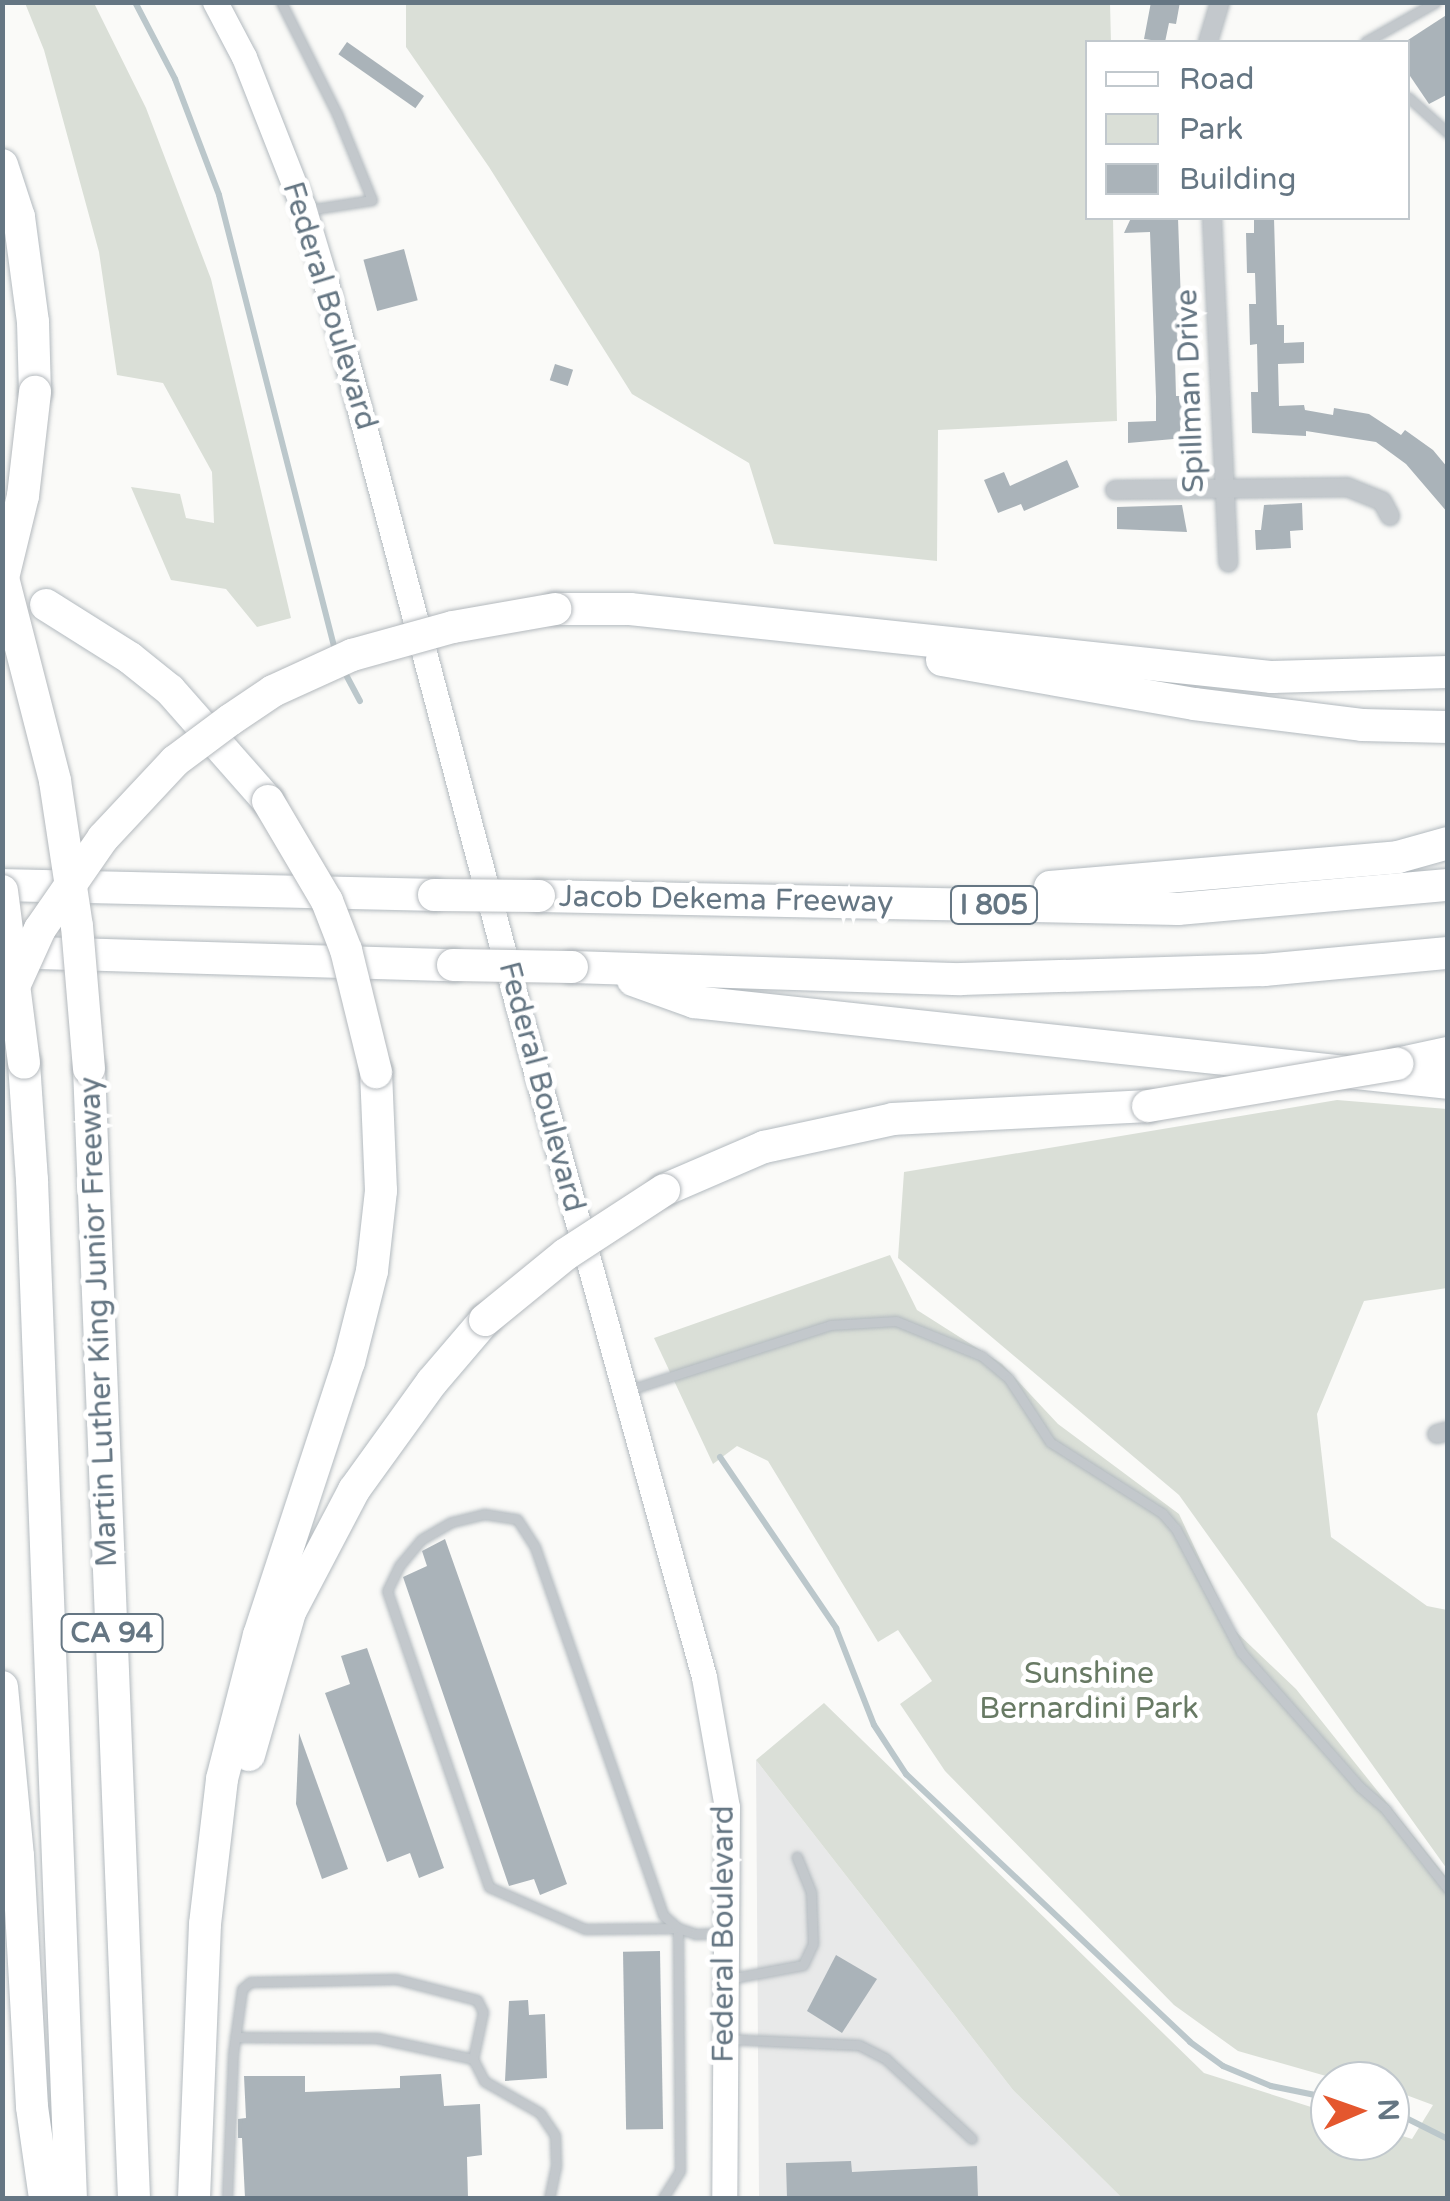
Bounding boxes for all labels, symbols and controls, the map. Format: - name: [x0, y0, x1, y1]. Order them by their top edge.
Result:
- legend: [1085, 40, 1410, 220]
- text: Road: [1179, 61, 1254, 98]
- text: Park: [1179, 111, 1243, 148]
- text: Building: [1179, 161, 1296, 198]
- street label: Federal Boulevard: [274, 178, 384, 434]
- street label: Spillman Drive: [1169, 288, 1213, 494]
- street label: Jacob Dekema Freeway: [558, 879, 894, 921]
- road number: I 805: [949, 882, 1039, 928]
- street label: Federal Boulevard: [490, 958, 592, 1216]
- street label: Martin Luther King Junior Freeway: [72, 1076, 126, 1568]
- road number: CA 94: [59, 1610, 164, 1656]
- park label: Sunshine Bernardini Park: [979, 1656, 1199, 1726]
- street label: Federal Boulevard: [706, 1805, 742, 2063]
- north arrow: [1310, 2061, 1410, 2161]
- text: N: [1371, 2098, 1405, 2122]

